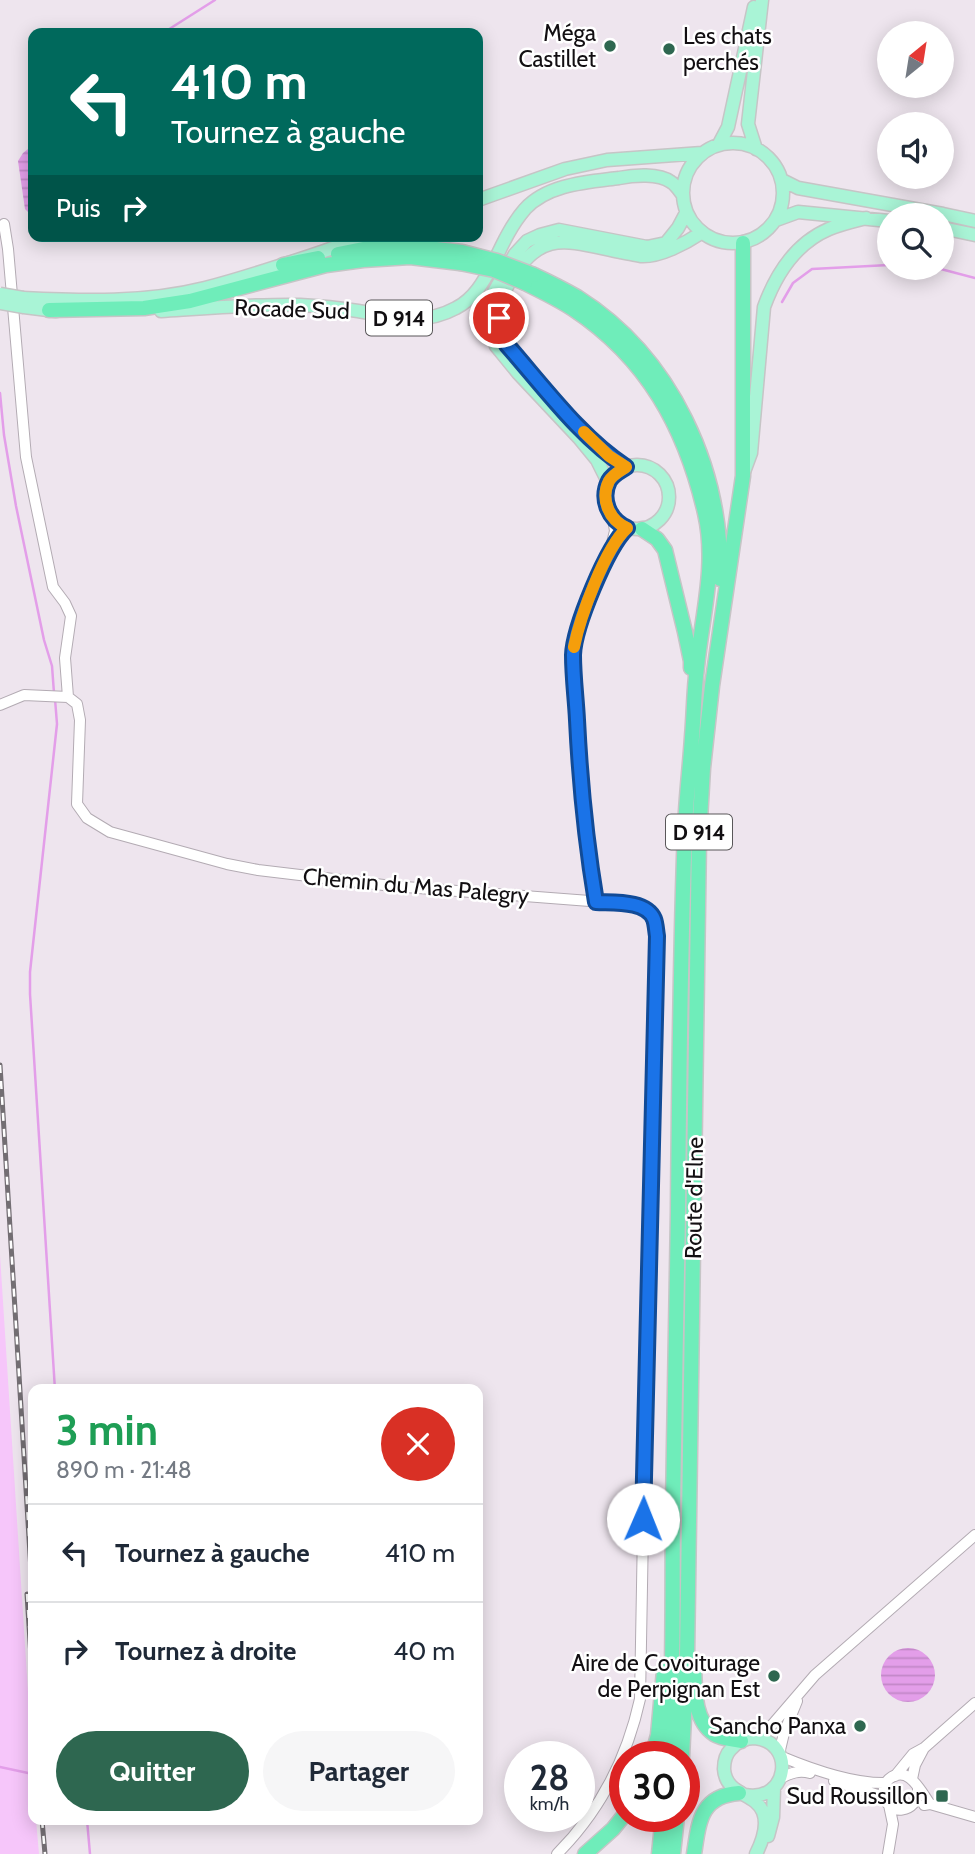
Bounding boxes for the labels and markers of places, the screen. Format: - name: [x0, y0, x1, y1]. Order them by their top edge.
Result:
- place label: Méga Castillet: [518, 19, 596, 73]
- place label: Les chats perchés: [683, 22, 772, 76]
- marker: Méga Castillet: [602, 38, 618, 54]
- marker: Les chats perchés: [661, 41, 677, 57]
- pin: [469, 288, 529, 348]
- place label: Aire de Covoiturage de Perpignan Est: [571, 1649, 760, 1703]
- marker: Aire de Covoiturage de Perpignan Est: [766, 1668, 782, 1684]
- place label: Sancho Panxa: [709, 1712, 846, 1740]
- marker: Sancho Panxa: [852, 1718, 868, 1734]
- place label: Sud Roussillon: [786, 1782, 928, 1810]
- marker: Sud Roussillon: [934, 1788, 950, 1804]

